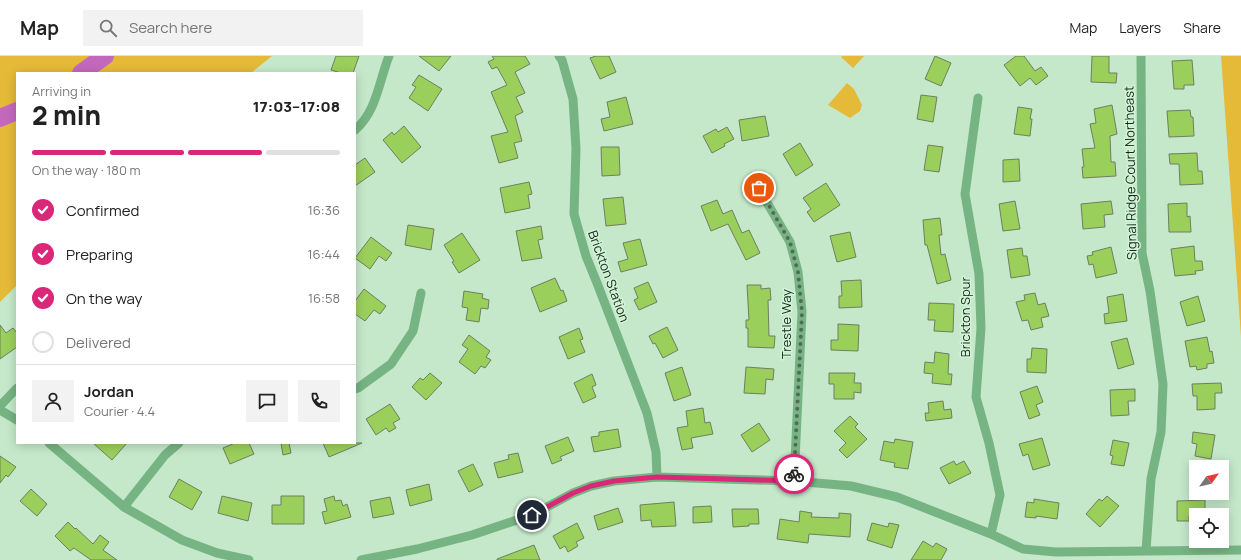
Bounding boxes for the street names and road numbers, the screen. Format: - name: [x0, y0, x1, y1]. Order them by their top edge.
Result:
- street label: Signal Ridge Court Northeast: [1119, 86, 1141, 260]
- street label: Brickton Station: [584, 228, 634, 324]
- street label: Brickton Spur: [956, 276, 974, 357]
- street label: Trestle Way: [777, 289, 795, 359]

